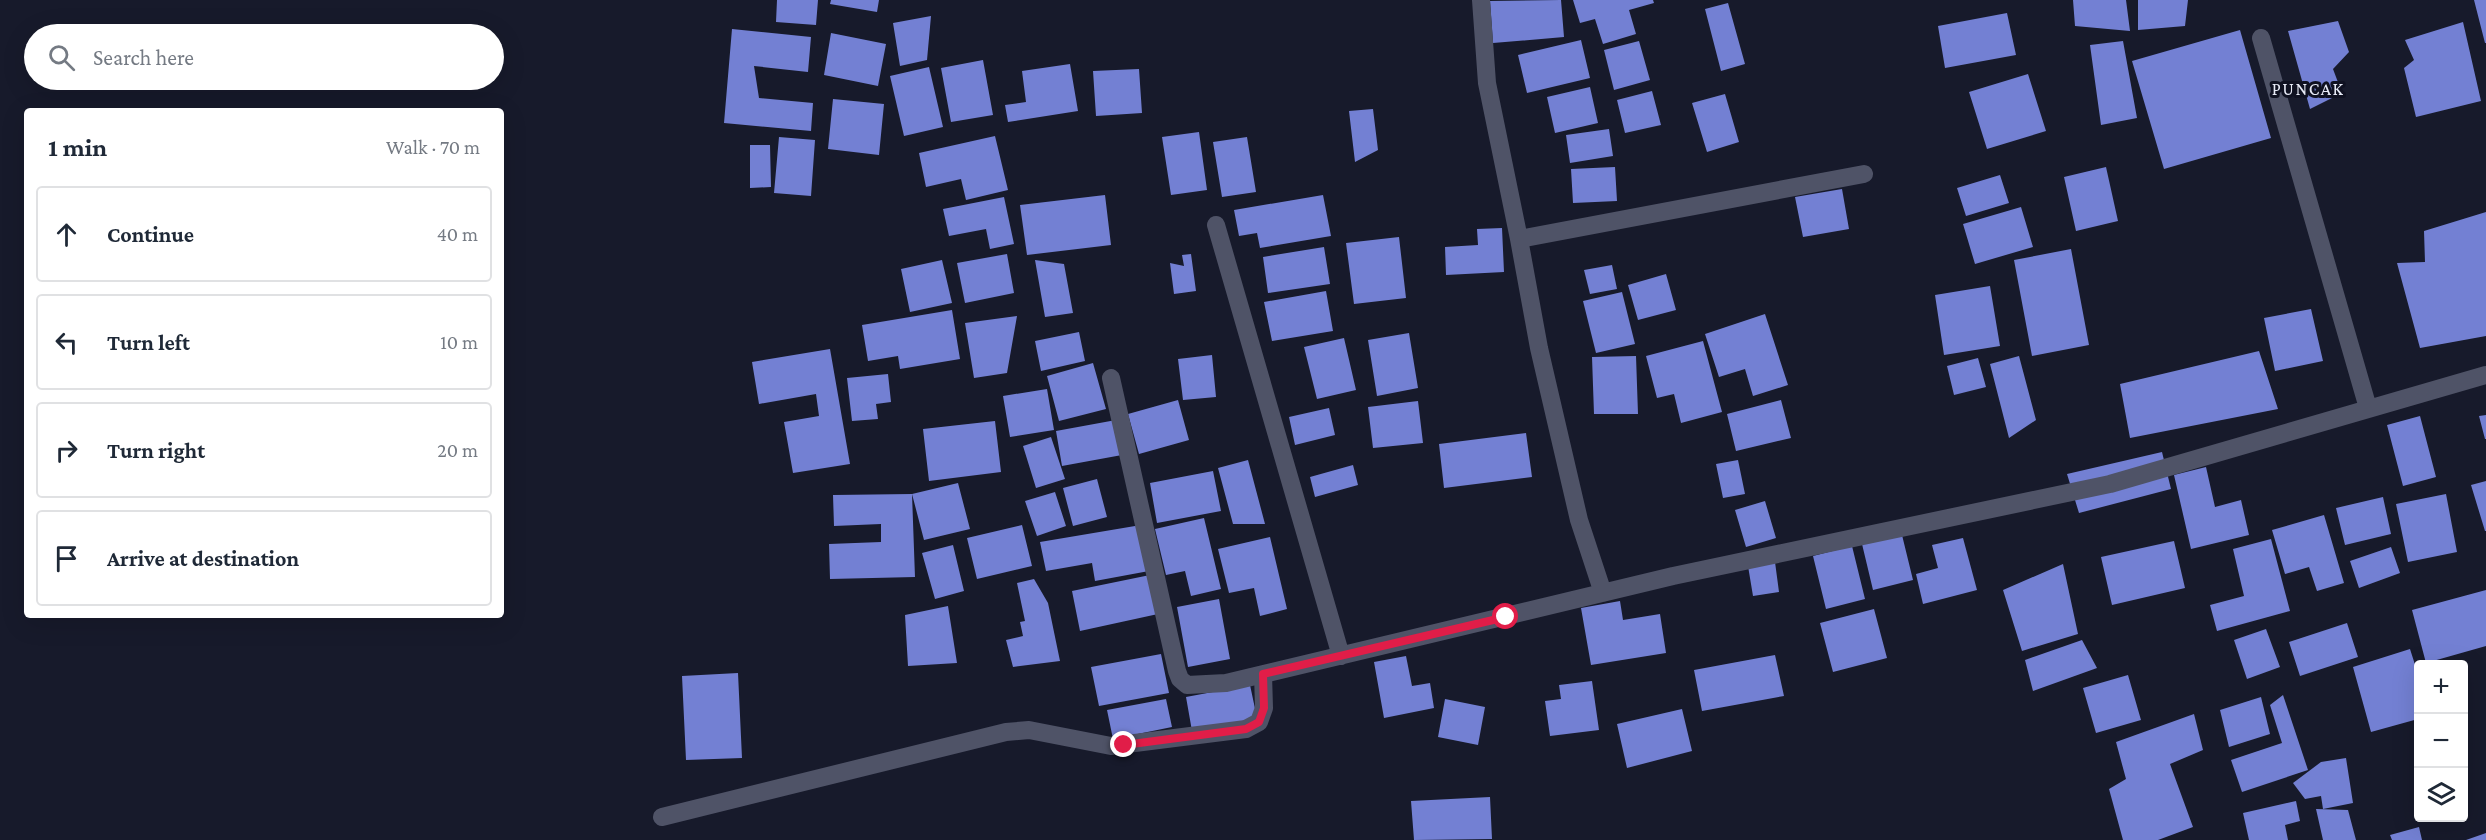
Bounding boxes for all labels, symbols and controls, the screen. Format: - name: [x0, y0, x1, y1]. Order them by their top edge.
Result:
- search box: [24, 24, 504, 90]
- icon: search: [45, 41, 78, 74]
- text: Search here: [93, 45, 194, 70]
- district label: PUNCAK: [2272, 79, 2344, 99]
- text: 1 min: [48, 133, 107, 162]
- text: Walk · 70 m: [386, 136, 480, 158]
- icon: ahead: [50, 218, 83, 251]
- text: Continue: [107, 222, 194, 247]
- text: 40 m: [437, 223, 478, 245]
- icon: left: [50, 326, 83, 359]
- text: Turn left: [107, 330, 190, 355]
- text: 10 m: [440, 331, 478, 353]
- icon: right: [50, 434, 83, 467]
- text: Turn right: [107, 438, 205, 463]
- text: 20 m: [437, 439, 478, 461]
- icon: arrive: [50, 542, 83, 575]
- text: Arrive at destination: [107, 546, 299, 571]
- route start: [1492, 603, 1518, 629]
- map controls: [2414, 660, 2468, 822]
- button: +: [2414, 660, 2468, 714]
- button: −: [2414, 714, 2468, 768]
- route end: [1110, 731, 1136, 757]
- button: layers: [2414, 768, 2468, 822]

